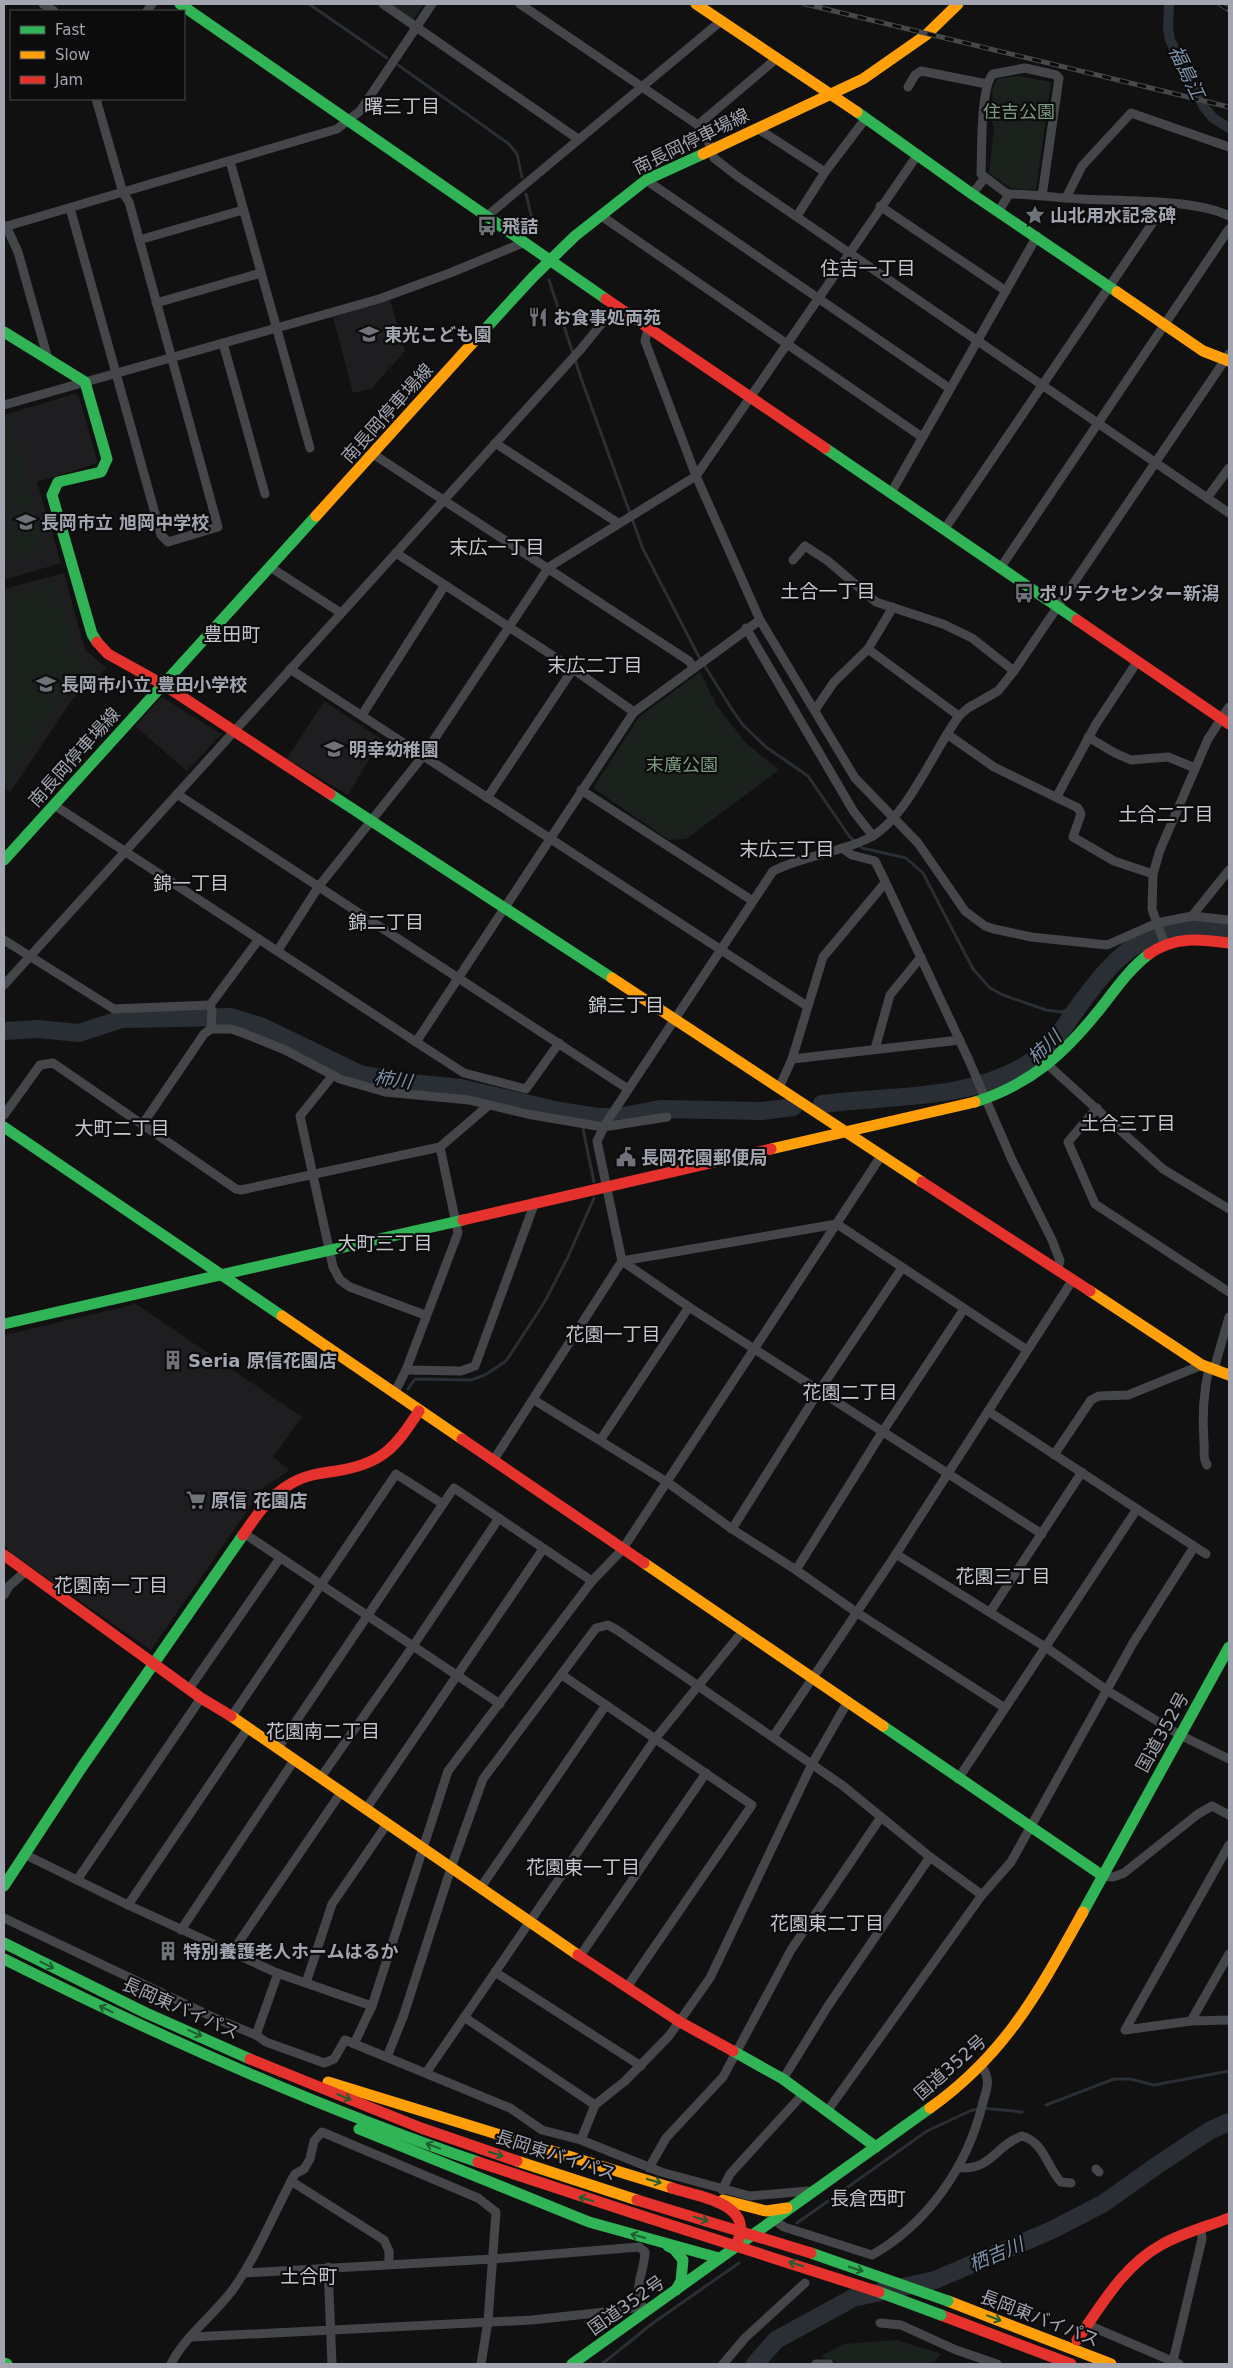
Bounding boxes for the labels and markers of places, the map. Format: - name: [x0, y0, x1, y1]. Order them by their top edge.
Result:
- place icon: 山北用水記念碑: [1024, 204, 1046, 226]
- place label: 山北用水記念碑: [1050, 205, 1176, 226]
- bus stop icon: 飛詰: [476, 215, 498, 237]
- place label: 飛詰: [502, 216, 538, 237]
- restaurant icon: お食事処両苑: [527, 306, 549, 328]
- place label: お食事処両苑: [553, 307, 661, 328]
- school or university icon: 東光こども園: [358, 323, 380, 345]
- place label: 東光こども園: [384, 324, 492, 345]
- school or university icon: 長岡市立 旭岡中学校: [15, 511, 37, 533]
- place label: 長岡市立 旭岡中学校: [41, 512, 209, 533]
- bus stop icon: ポリテクセンター新潟: [1013, 582, 1035, 604]
- place label: ポリテクセンター新潟: [1039, 583, 1219, 604]
- school or university icon: 長岡市小立 豊田小学校: [35, 673, 57, 695]
- place label: 長岡市小立 豊田小学校: [61, 674, 247, 695]
- school or university icon: 明幸幼稚園: [323, 738, 345, 760]
- place label: 明幸幼稚園: [349, 739, 439, 760]
- public building icon: 長岡花園郵便局: [615, 1146, 637, 1168]
- place label: 長岡花園郵便局: [641, 1147, 767, 1168]
- building icon: Seria 原信花園店: [162, 1349, 184, 1371]
- place label: Seria 原信花園店: [188, 1350, 337, 1371]
- supermarket icon: 原信 花園店: [185, 1489, 207, 1511]
- place label: 原信 花園店: [211, 1490, 307, 1511]
- building icon: 特別養護老人ホームはるか: [157, 1940, 179, 1962]
- place label: 特別養護老人ホームはるか: [183, 1941, 398, 1962]

